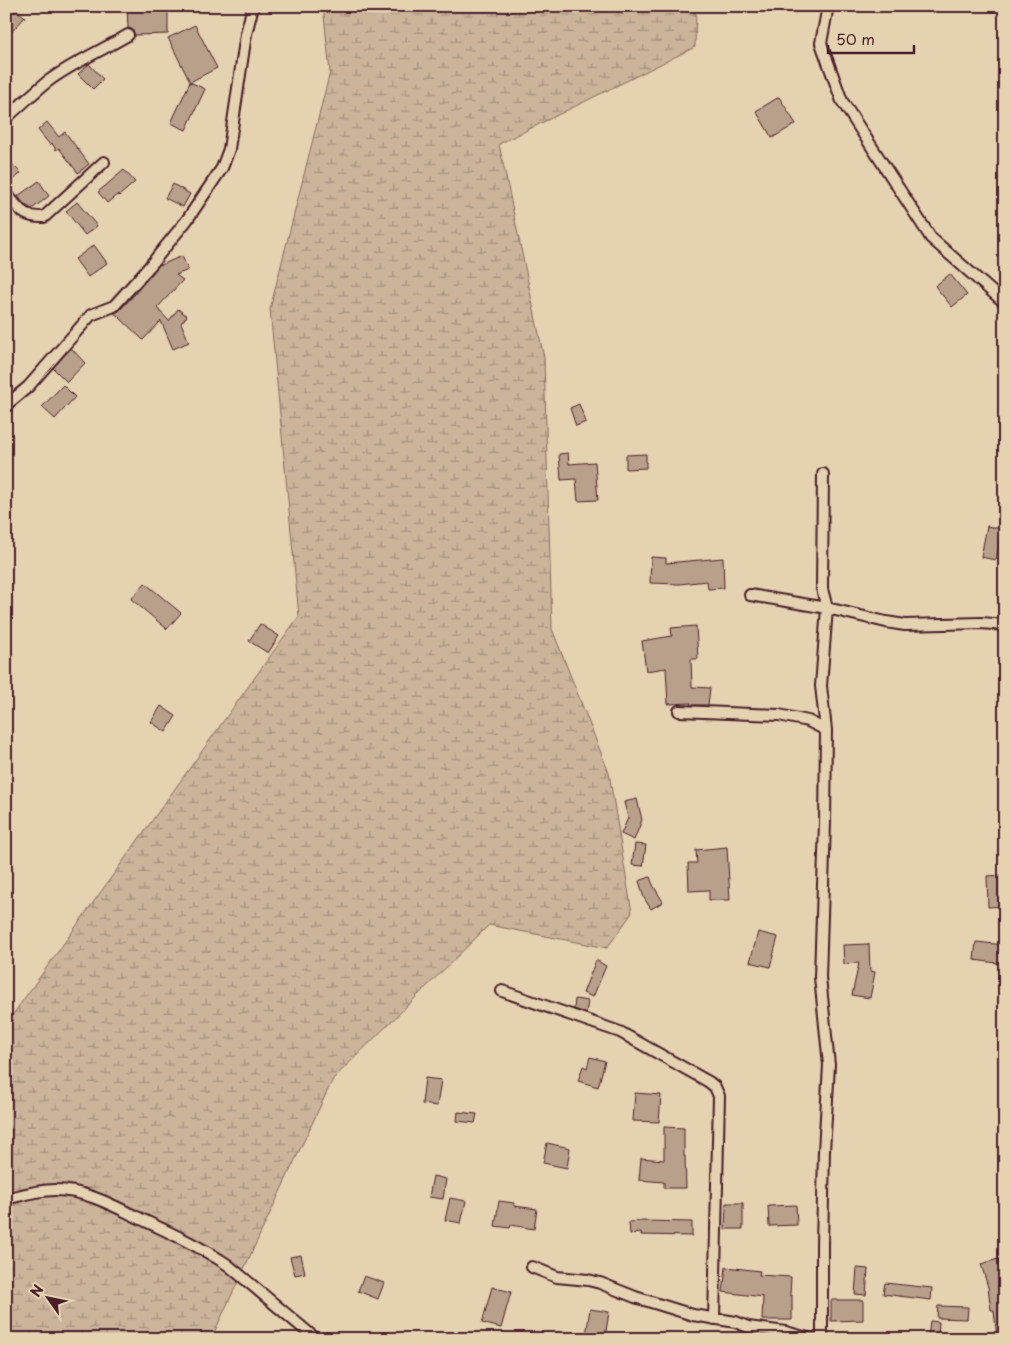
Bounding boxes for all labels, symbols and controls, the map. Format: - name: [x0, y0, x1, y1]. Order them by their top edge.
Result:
- scale bar: [828, 22, 915, 54]
- text: 50 m: [836, 27, 875, 50]
- north arrow: [22, 1272, 72, 1322]
- text: N: [25, 1280, 49, 1301]

